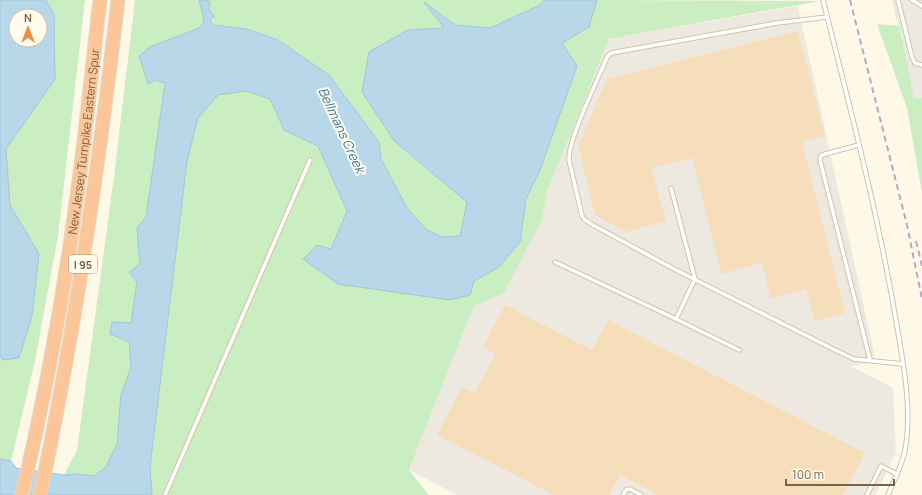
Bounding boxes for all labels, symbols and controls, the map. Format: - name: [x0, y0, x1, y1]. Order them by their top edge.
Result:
- north arrow: [8, 8, 48, 48]
- text: N: [24, 10, 32, 25]
- street label: New Jersey Turnpike Eastern Spur: [63, 47, 103, 235]
- water label: Bellmans Creek: [314, 84, 371, 178]
- road number: I 95: [69, 255, 97, 273]
- scale bar: [786, 461, 894, 487]
- text: 100 m: [792, 466, 824, 483]

